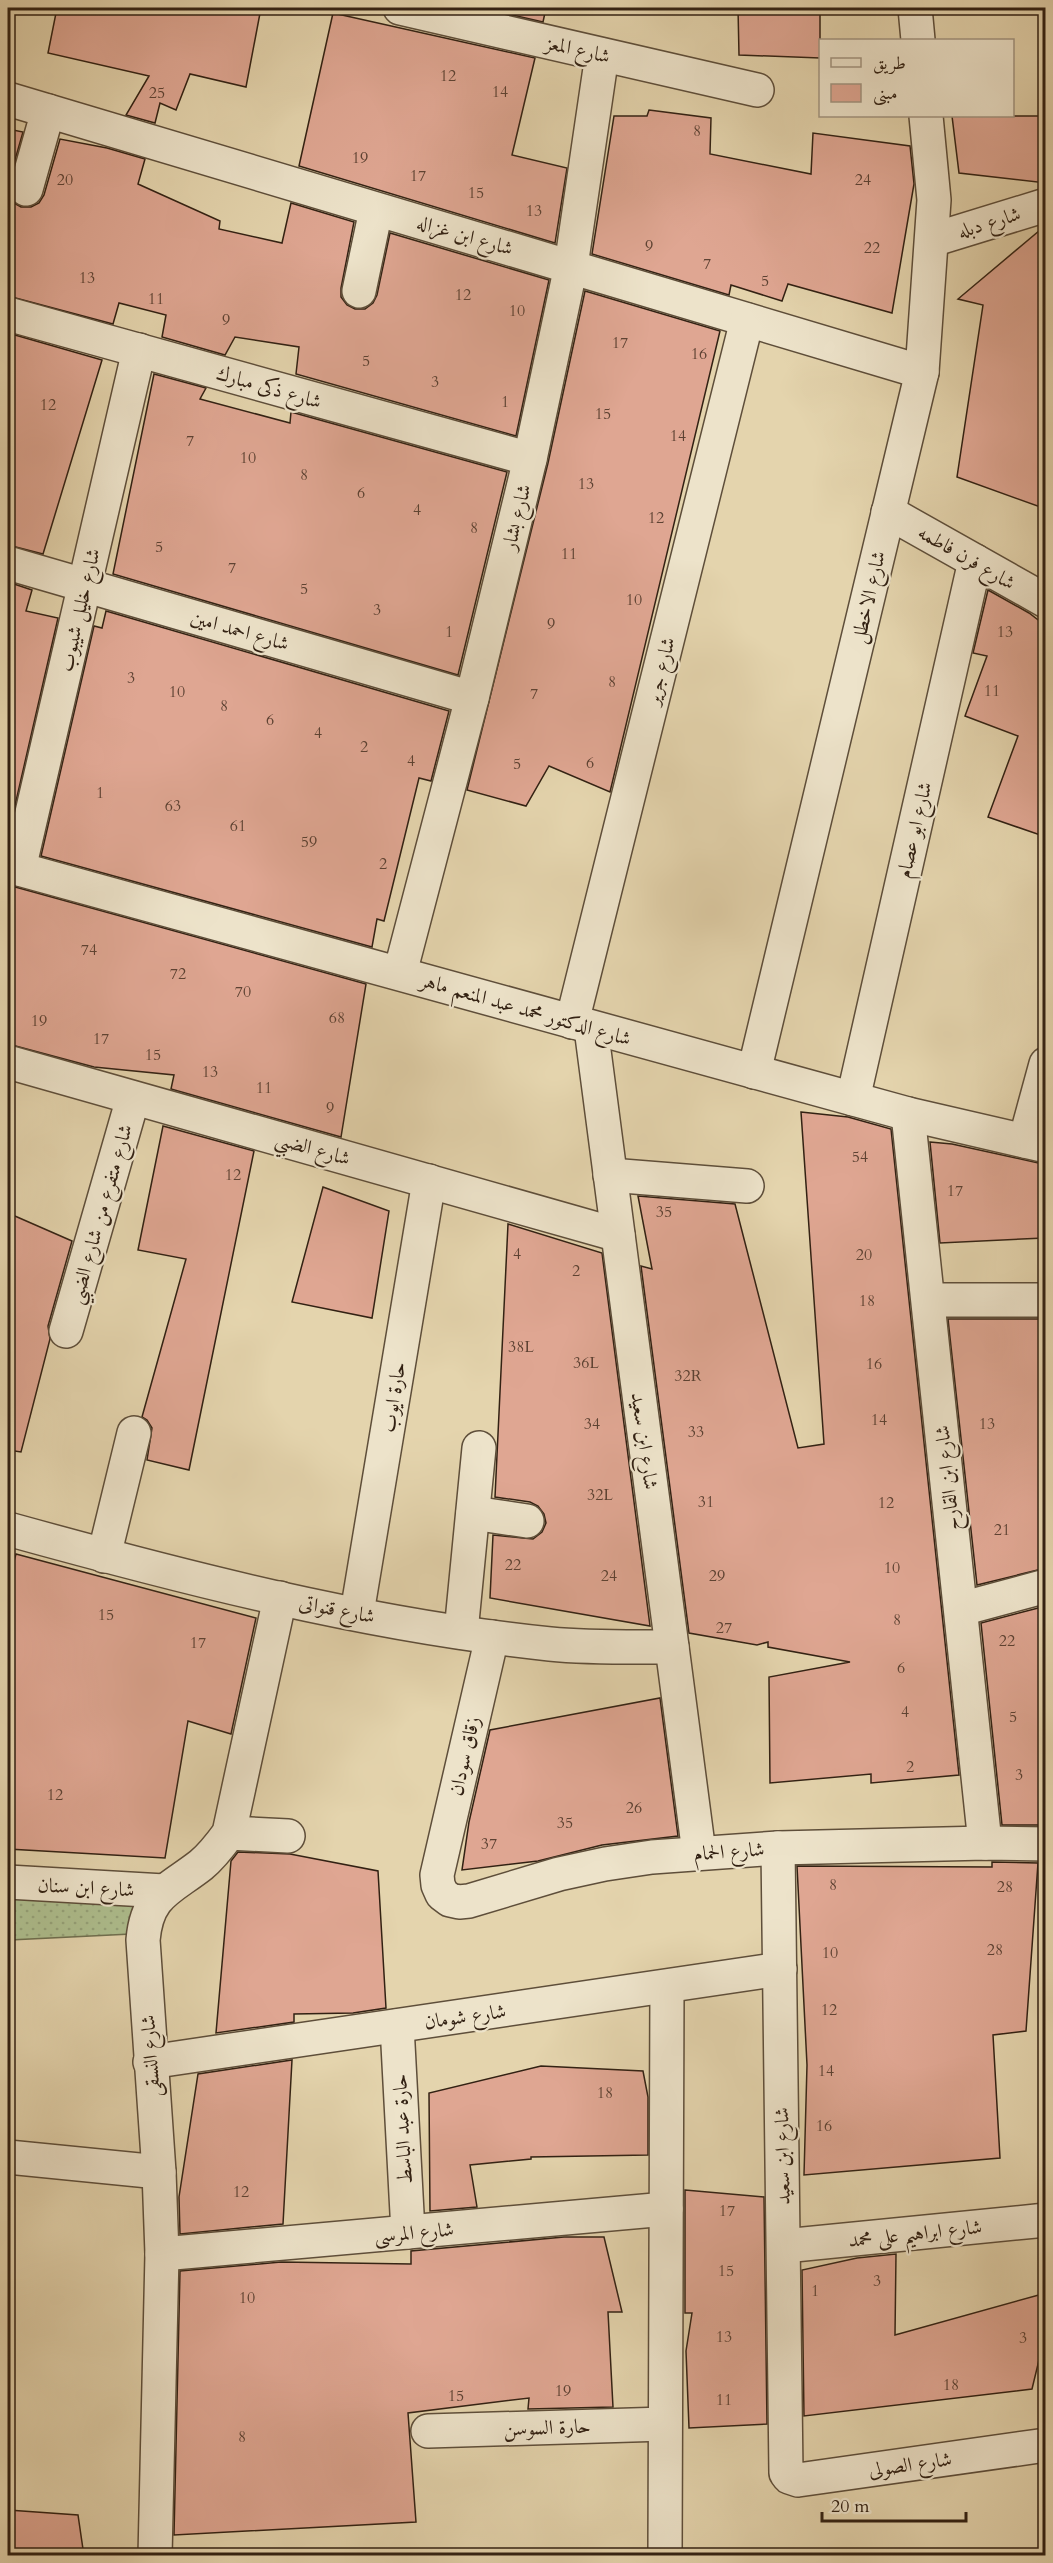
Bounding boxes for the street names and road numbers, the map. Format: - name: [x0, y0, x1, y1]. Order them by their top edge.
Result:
- street label: شارع المعز: [540, 28, 613, 74]
- street label: شارع دبله: [954, 200, 1025, 249]
- street label: شارع ابن غزاله: [412, 209, 516, 266]
- street label: شارع ذكى مبارك: [212, 360, 325, 419]
- street label: شارع بشار: [495, 481, 542, 556]
- street label: شارع فرن فاطمه: [911, 519, 1020, 600]
- street label: شارع خليل شيبوب: [52, 546, 111, 675]
- street label: شارع الاخطل: [845, 548, 896, 647]
- street label: شارع احمد امين: [186, 604, 292, 661]
- street label: شارع جرير: [639, 634, 686, 711]
- street label: شارع ابو عصام: [890, 779, 943, 882]
- street label: شارع الدكتور محمد عبد المنعم ماهر: [414, 966, 634, 1057]
- street label: شارع متفرع من شارع الضبي: [62, 1121, 144, 1309]
- street label: شارع الضبي: [271, 1125, 354, 1177]
- street label: حارة ايوب: [375, 1360, 412, 1434]
- street label: شارع ابن سعيد: [620, 1391, 665, 1492]
- street label: شارع ابن القارح: [929, 1423, 970, 1532]
- street label: شارع قنواتى: [296, 1589, 377, 1634]
- street label: زقاق سودان: [442, 1714, 487, 1798]
- street label: شارع الحمام: [693, 1836, 766, 1871]
- street label: شارع ابن سنان: [37, 1871, 135, 1908]
- street label: شارع شومان: [423, 1997, 508, 2040]
- street label: شارع النسقى: [134, 2014, 171, 2098]
- street label: حارة عبد الباسط: [386, 2073, 419, 2185]
- street label: شارع ابن سعيد: [768, 2107, 801, 2205]
- street label: شارع ابراهيم على محمد: [847, 2213, 984, 2260]
- street label: شارع المرسى: [373, 2216, 455, 2253]
- street label: حارة السوسن: [503, 2412, 591, 2443]
- street label: شارع الصولى: [867, 2445, 954, 2488]

